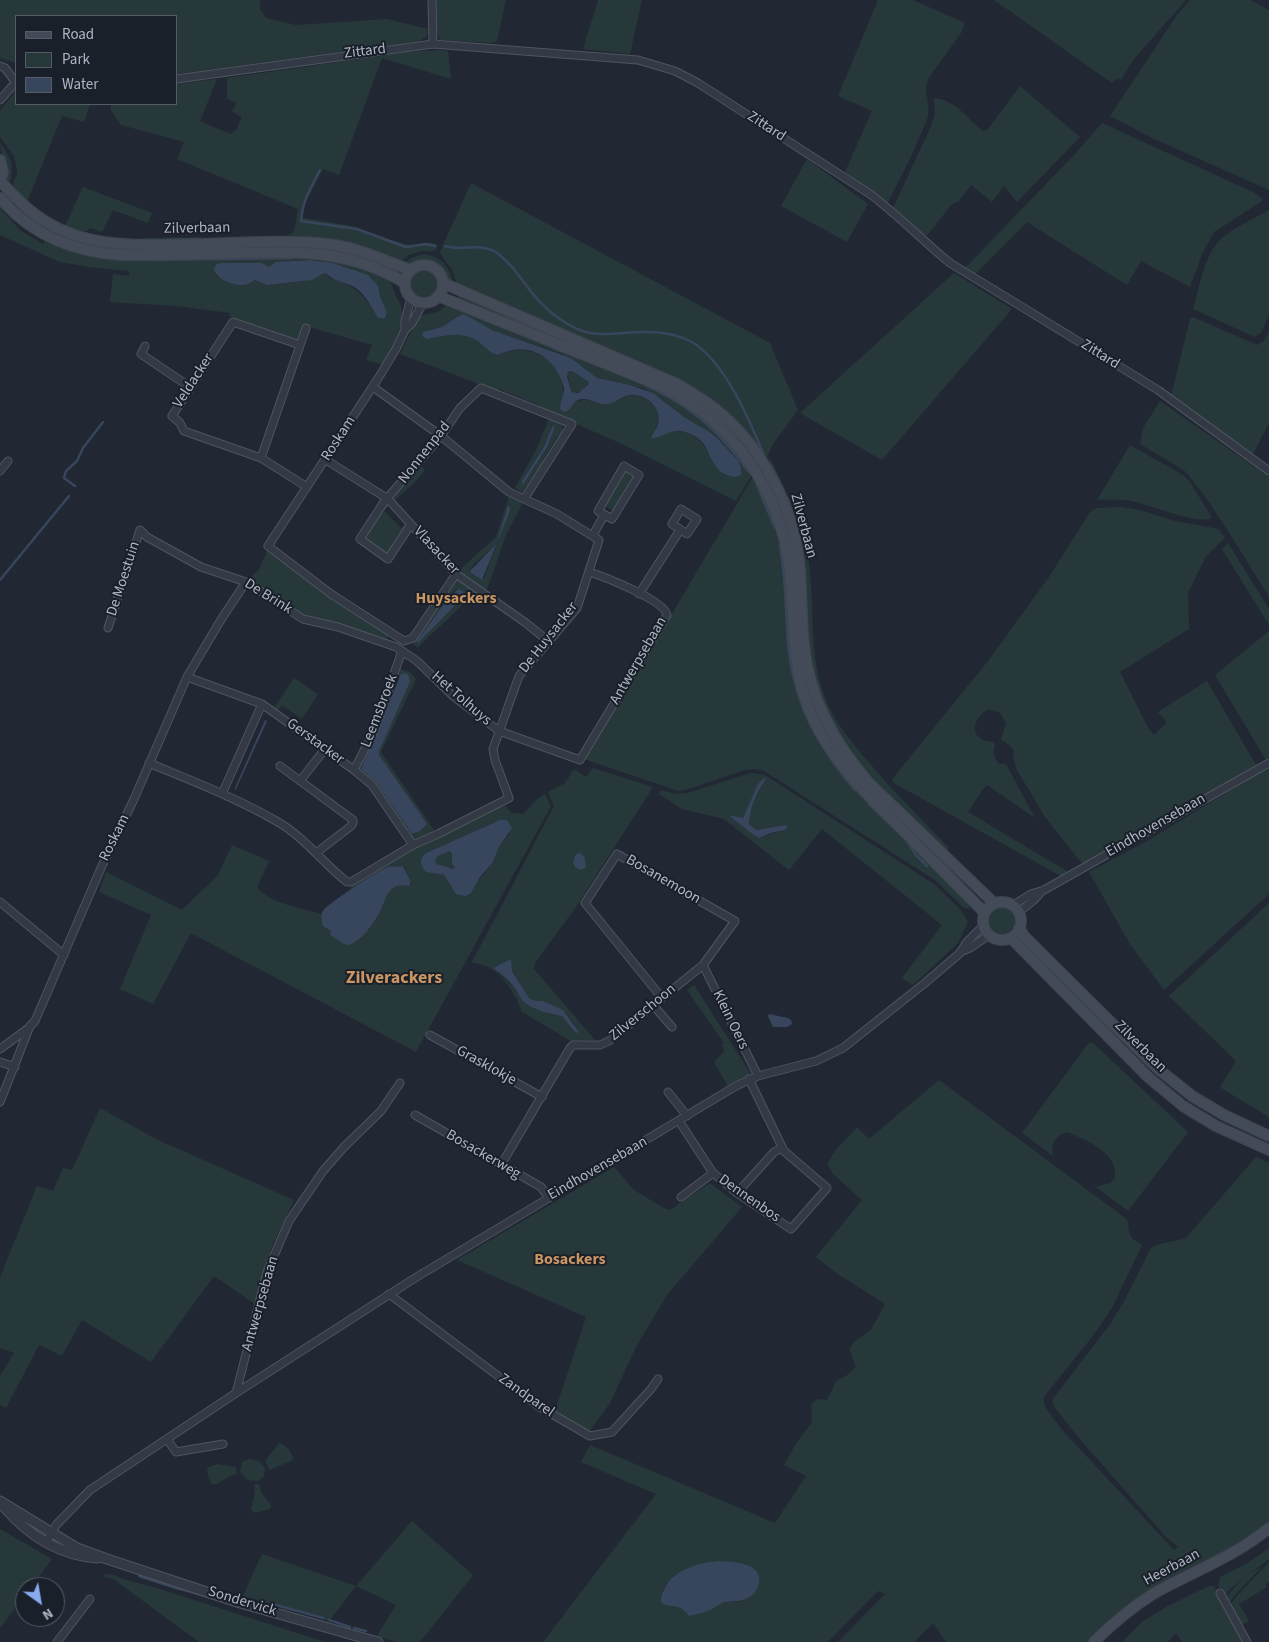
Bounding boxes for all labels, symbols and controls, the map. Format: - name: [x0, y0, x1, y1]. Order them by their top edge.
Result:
- legend: [15, 15, 178, 105]
- text: Road: [62, 24, 94, 45]
- street label: Zittard: [343, 40, 387, 64]
- text: Park: [62, 49, 90, 70]
- text: Water: [62, 74, 98, 95]
- street label: Zittard: [743, 108, 789, 146]
- street label: Zilverbaan: [164, 219, 230, 239]
- street label: Zittard: [1077, 336, 1123, 374]
- street label: Veldacker: [170, 350, 218, 412]
- street label: Roskam: [318, 413, 360, 465]
- street label: Nonnenpad: [395, 418, 455, 488]
- street label: Zilverbaan: [786, 492, 820, 560]
- street label: Vlasacker: [409, 523, 463, 579]
- street label: De Moestuin: [104, 539, 144, 619]
- street label: De Brink: [241, 575, 295, 619]
- district label: Huysackers: [415, 589, 497, 609]
- street label: De Huysacker: [516, 599, 582, 677]
- street label: Antwerpsebaan: [607, 614, 671, 708]
- street label: Het Tolhuys: [427, 668, 495, 730]
- street label: Leemsbroek: [358, 672, 402, 750]
- street label: Gerstacker: [283, 715, 347, 769]
- street label: Eindhovensebaan: [1103, 790, 1209, 862]
- street label: Roskam: [96, 812, 134, 864]
- street label: Bosanemoon: [622, 851, 704, 909]
- district label: Zilverackers: [346, 968, 442, 990]
- street label: Zilverschoon: [606, 981, 680, 1045]
- street label: Klein Oers: [708, 987, 752, 1053]
- street label: Zilverbaan: [1110, 1017, 1170, 1077]
- street label: Grasklokje: [453, 1042, 519, 1090]
- street label: Bosackerweg: [442, 1126, 524, 1184]
- street label: Eindhovensebaan: [545, 1133, 651, 1205]
- street label: Dennenbos: [715, 1171, 783, 1227]
- district label: Bosackers: [534, 1250, 606, 1270]
- street label: Antwerpsebaan: [239, 1254, 283, 1354]
- street label: Zandparel: [495, 1370, 557, 1422]
- street label: Heerbaan: [1141, 1546, 1203, 1590]
- north arrow: [15, 1577, 65, 1627]
- street label: Sondervick: [206, 1583, 278, 1621]
- text: N: [38, 1603, 57, 1625]

